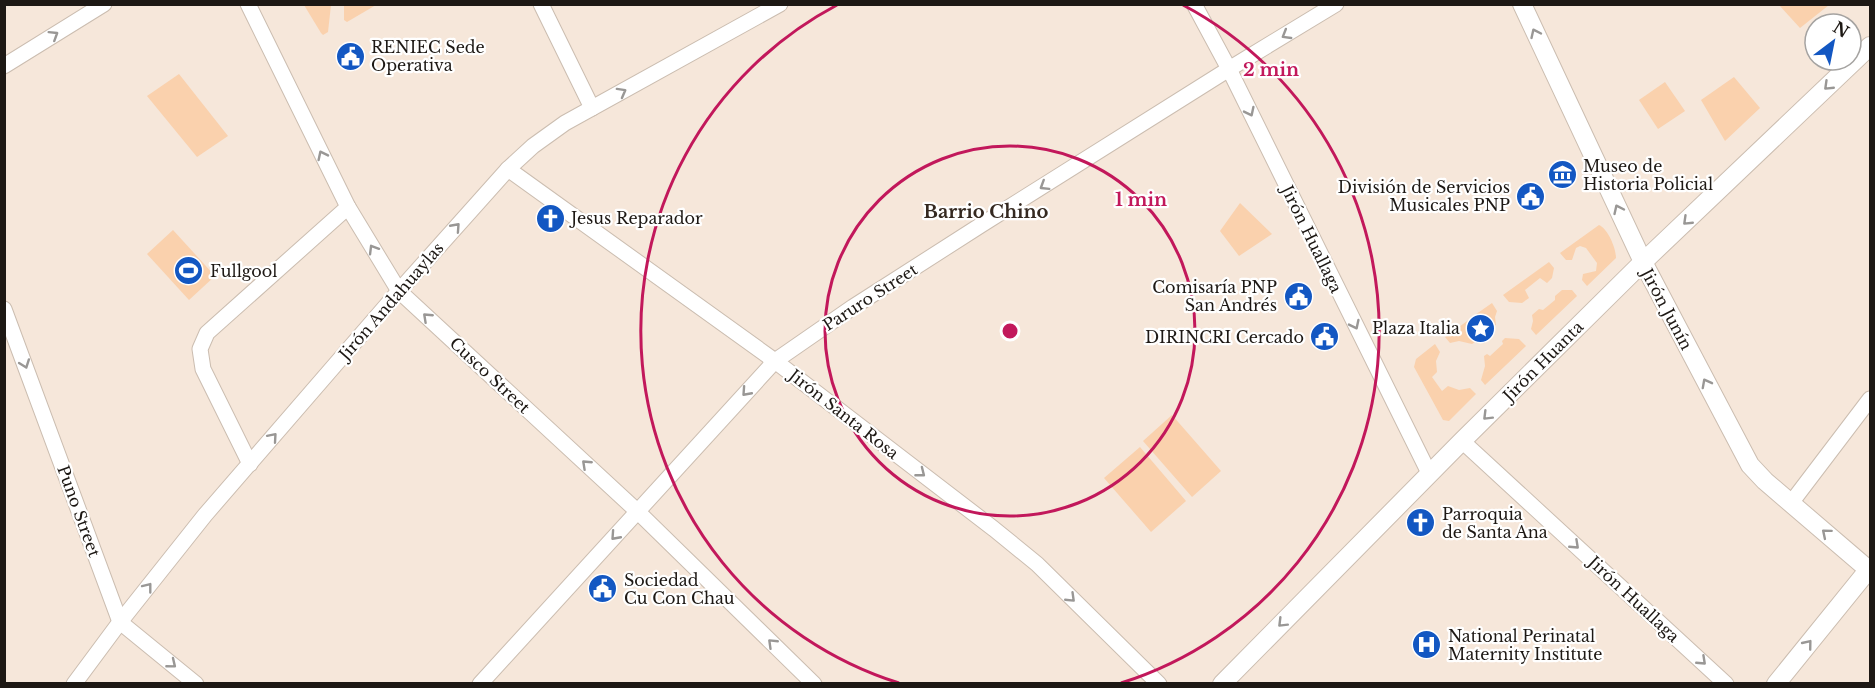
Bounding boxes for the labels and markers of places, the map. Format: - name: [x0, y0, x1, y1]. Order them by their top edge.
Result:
- place label: RENIEC Sede Operativa: [371, 37, 485, 75]
- public building icon: RENIEC Sede Operativa: [334, 40, 366, 72]
- place label: Museo de Historia Policial: [1583, 156, 1713, 194]
- museum icon: Museo de Historia Policial: [1546, 159, 1578, 191]
- place label: División de Servicios Musicales PNP: [1338, 177, 1510, 215]
- public building icon: División de Servicios Musicales PNP: [1515, 180, 1547, 212]
- church icon: Jesus Reparador: [534, 202, 566, 234]
- place label: Jesus Reparador: [569, 208, 703, 228]
- sports icon: Fullgool: [173, 255, 205, 287]
- place label: Fullgool: [210, 261, 277, 281]
- place label: Comisaría PNP San Andrés: [1152, 277, 1277, 315]
- public building icon: Comisaría PNP San Andrés: [1282, 280, 1314, 312]
- place icon: Plaza Italia: [1465, 312, 1497, 344]
- place label: Plaza Italia: [1372, 318, 1460, 338]
- centre of rings: [1000, 321, 1020, 341]
- public building icon: DIRINCRI Cercado: [1309, 321, 1341, 353]
- place label: DIRINCRI Cercado: [1145, 327, 1304, 347]
- place label: Parroquia de Santa Ana: [1442, 504, 1548, 542]
- church icon: Parroquia de Santa Ana: [1405, 507, 1437, 539]
- place label: Sociedad Cu Con Chau: [624, 570, 735, 608]
- public building icon: Sociedad Cu Con Chau: [587, 573, 619, 605]
- place label: National Perinatal Maternity Institute: [1448, 626, 1602, 664]
- hospital icon: National Perinatal Maternity Institute: [1411, 629, 1443, 661]

